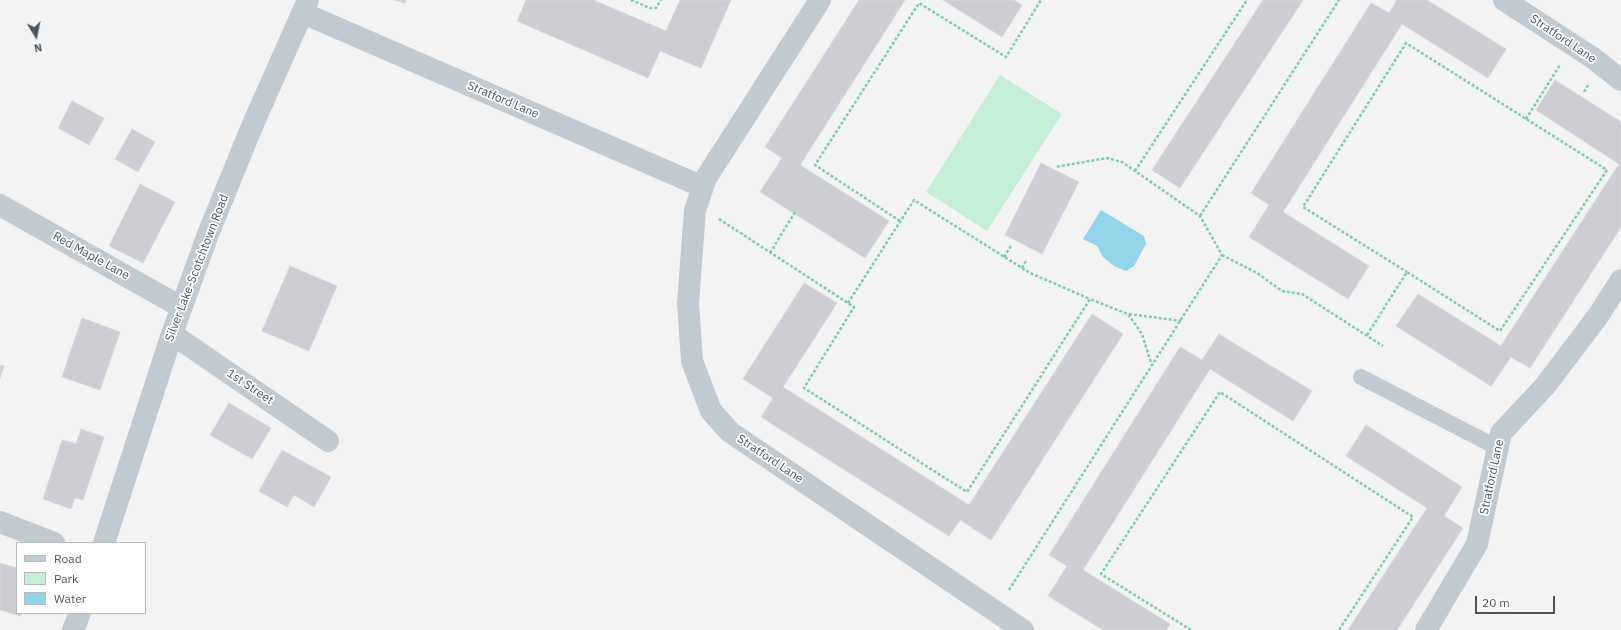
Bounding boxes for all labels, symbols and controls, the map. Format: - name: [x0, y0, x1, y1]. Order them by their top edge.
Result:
- street label: Stratford Lane: [1527, 12, 1599, 66]
- north arrow: [16, 16, 56, 56]
- text: N: [33, 40, 43, 55]
- street label: Stratford Lane: [465, 78, 541, 122]
- street label: Silver Lake-Scotchtown Road: [162, 192, 232, 344]
- street label: Red Maple Lane: [50, 229, 132, 283]
- street label: 1st Street: [224, 366, 276, 408]
- street label: Stratford Lane: [734, 432, 806, 486]
- street label: Stratford Lane: [1477, 438, 1507, 516]
- legend: [16, 542, 146, 614]
- text: Road: [54, 551, 82, 566]
- text: Park: [54, 571, 78, 586]
- scale bar: [1477, 588, 1557, 614]
- text: Water: [54, 591, 86, 606]
- text: 20 m: [1482, 595, 1510, 610]

